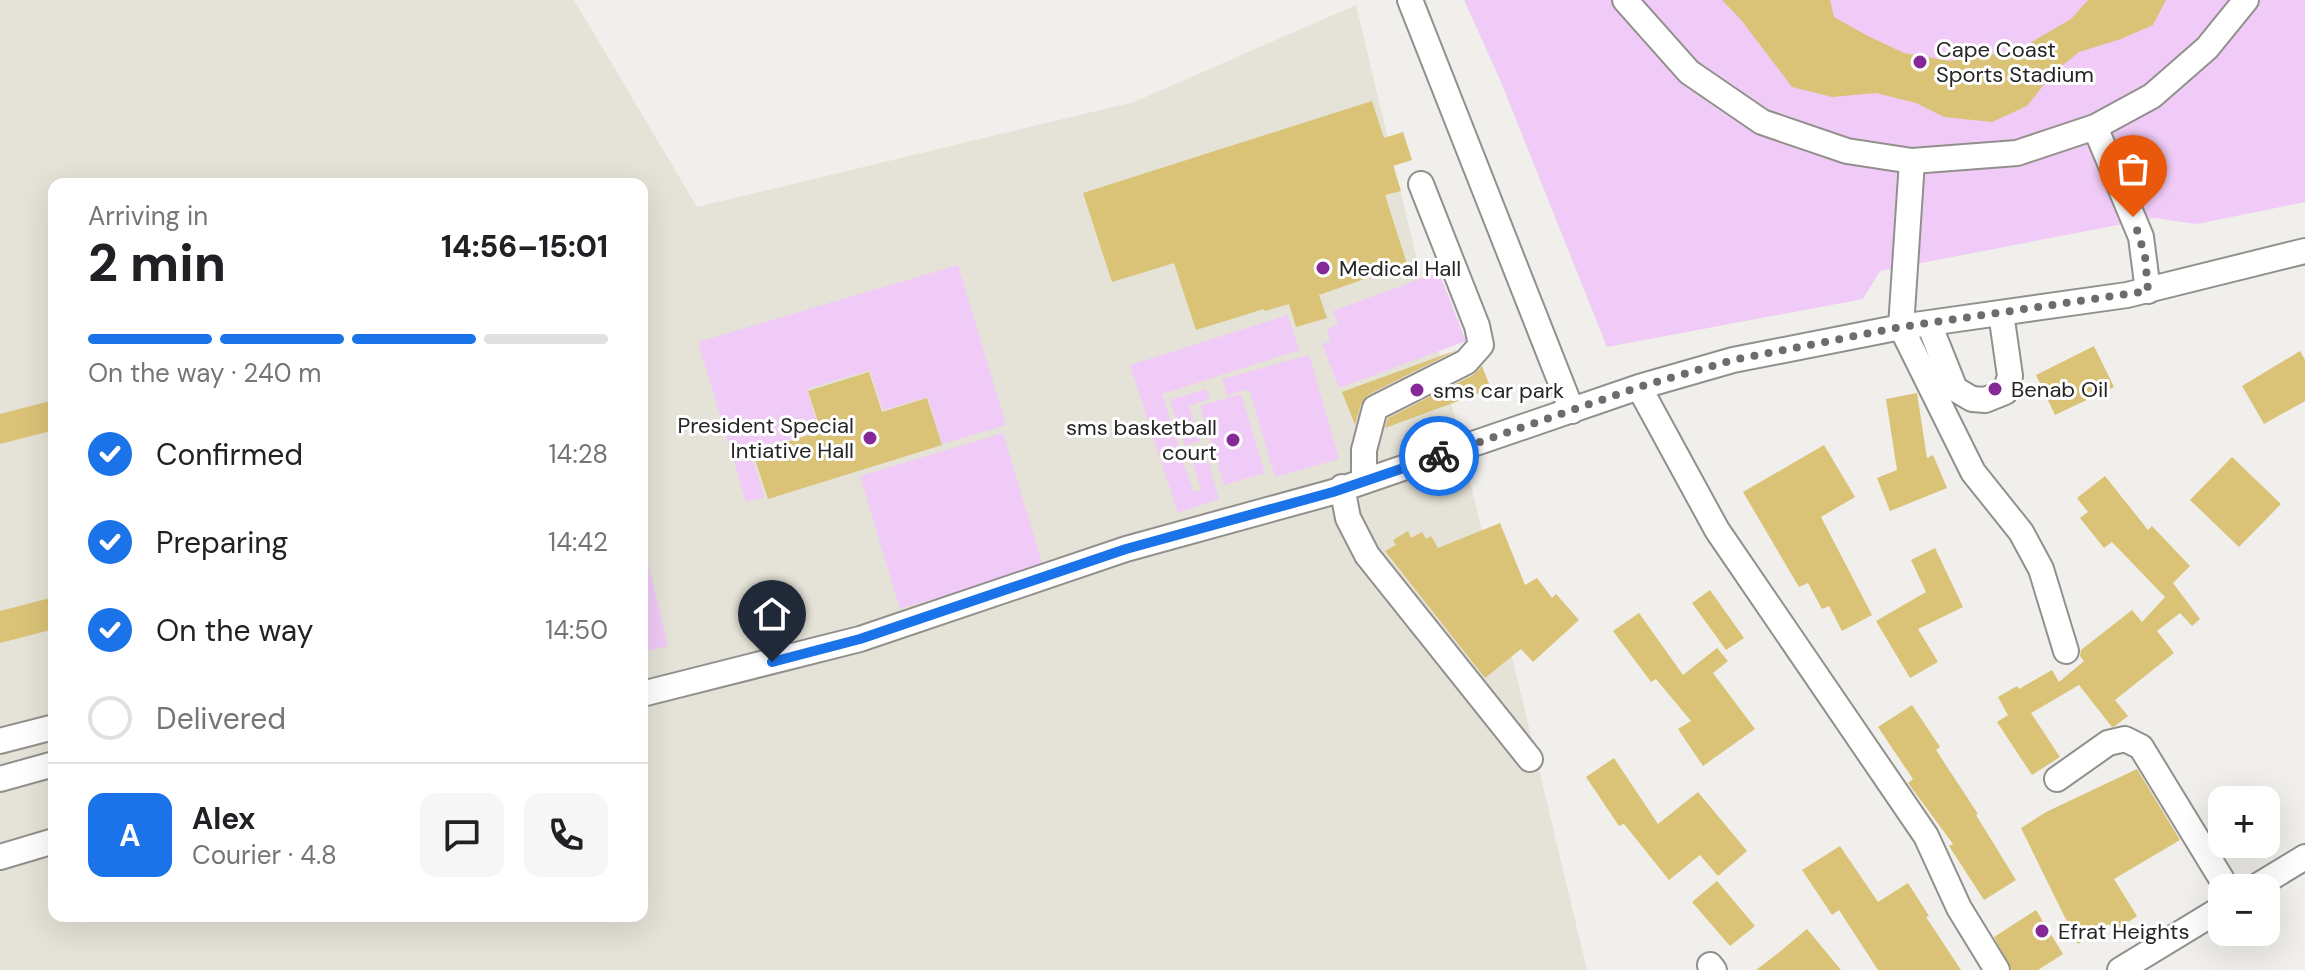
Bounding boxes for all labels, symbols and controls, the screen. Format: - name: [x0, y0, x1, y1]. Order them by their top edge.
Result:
- place label: Cape Coast Sports Stadium: [1936, 35, 2094, 89]
- marker: Cape Coast Sports Stadium: [1911, 53, 1929, 71]
- pin: [2099, 135, 2167, 217]
- icon: bag: [2111, 147, 2155, 191]
- text: Arriving in: [88, 199, 208, 233]
- text: 14:56–15:01: [441, 227, 608, 266]
- text: 2 min: [88, 229, 226, 297]
- place label: Medical Hall: [1339, 254, 1461, 283]
- marker: Medical Hall: [1314, 259, 1332, 277]
- text: On the way · 240 m: [88, 356, 322, 390]
- place label: Benab Oil: [2011, 375, 2108, 404]
- place label: sms car park: [1433, 376, 1564, 405]
- marker: Benab Oil: [1986, 380, 2004, 398]
- marker: sms car park: [1408, 381, 1426, 399]
- place label: President Special Intiative Hall: [678, 411, 854, 465]
- place label: sms basketball court: [1066, 413, 1217, 467]
- courier: [1399, 416, 1479, 496]
- marker: President Special Intiative Hall: [861, 429, 879, 447]
- marker: sms basketball court: [1224, 431, 1242, 449]
- icon: check: [88, 432, 132, 476]
- icon: bike: [1417, 434, 1461, 478]
- text: Confirmed: [156, 435, 303, 474]
- text: 14:28: [549, 437, 608, 471]
- icon: check: [88, 520, 132, 564]
- text: Preparing: [156, 523, 288, 562]
- text: 14:42: [548, 525, 608, 559]
- pin: [738, 580, 806, 662]
- icon: home: [750, 592, 794, 636]
- icon: check: [88, 608, 132, 652]
- text: On the way: [156, 611, 313, 650]
- text: 14:50: [545, 613, 608, 647]
- text: Delivered: [156, 699, 286, 738]
- map controls: [2208, 786, 2280, 946]
- button: +: [2208, 786, 2280, 858]
- button: chat: [420, 793, 504, 877]
- button: phone: [524, 793, 608, 877]
- text: Alex: [192, 799, 255, 838]
- text: A: [119, 816, 141, 855]
- text: Courier · 4.8: [192, 838, 337, 872]
- button: −: [2208, 874, 2280, 946]
- place label: Efrat Heights: [2058, 917, 2190, 946]
- marker: Efrat Heights: [2033, 922, 2051, 940]

